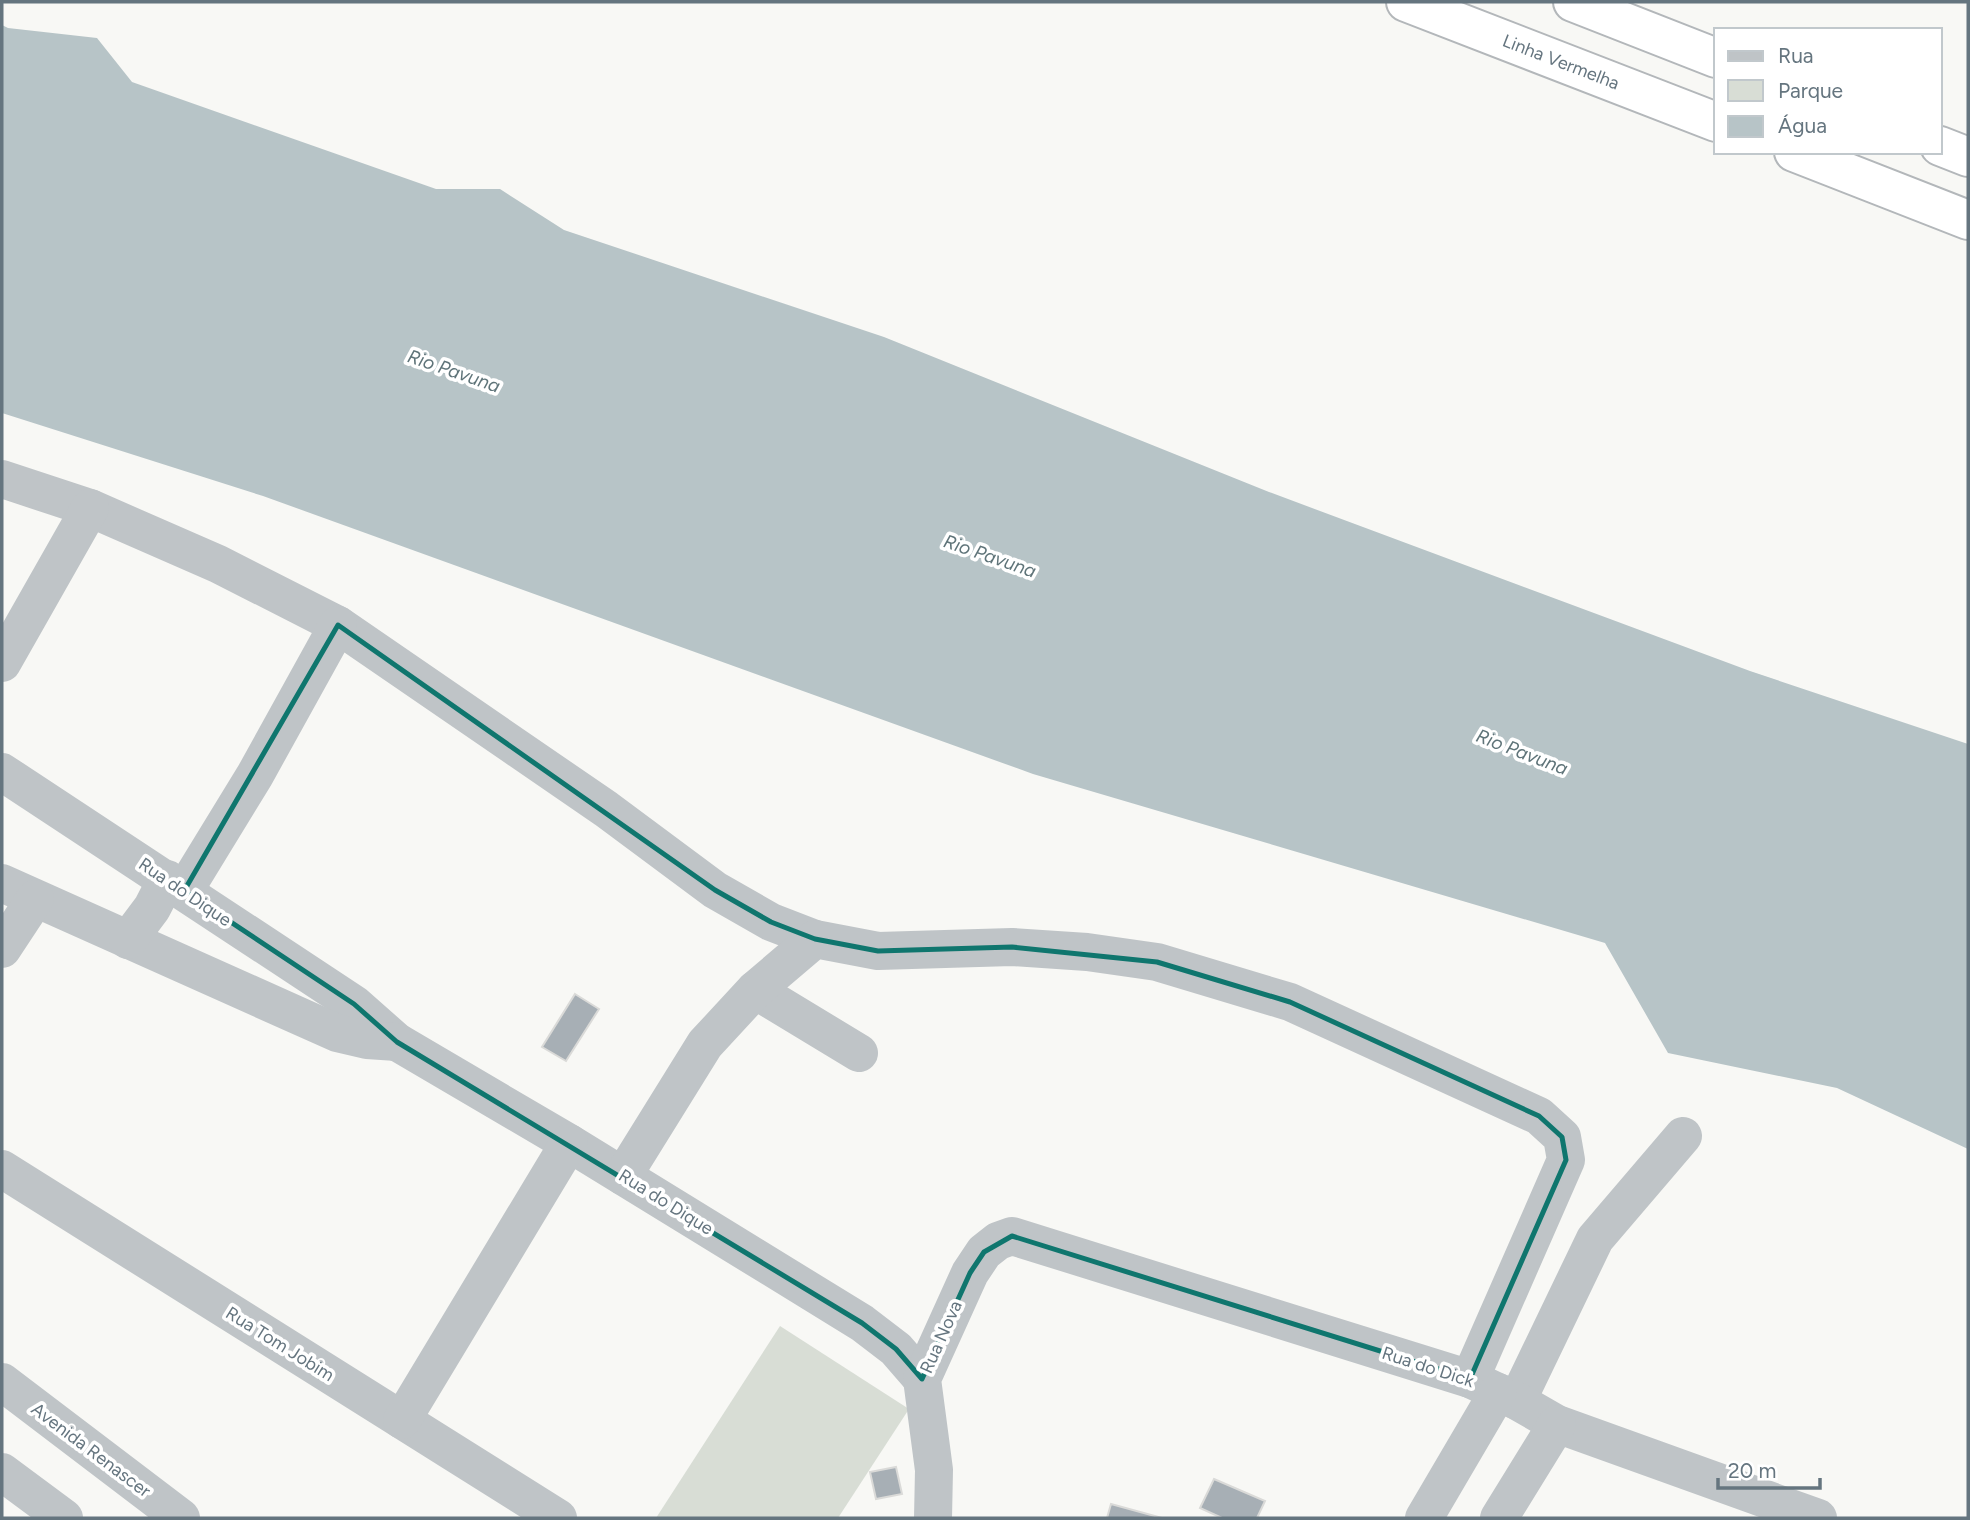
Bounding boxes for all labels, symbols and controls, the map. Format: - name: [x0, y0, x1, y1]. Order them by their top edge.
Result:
- legend: [1714, 28, 1942, 154]
- street label: Linha Vermelha: [1500, 30, 1622, 94]
- text: Rua: [1778, 43, 1814, 68]
- text: Parque: [1778, 78, 1843, 103]
- text: Água: [1778, 113, 1827, 138]
- water label: Rio Pavuna: [405, 344, 503, 398]
- water label: Rio Pavuna: [941, 529, 1039, 583]
- water label: Rio Pavuna: [1473, 724, 1571, 780]
- street label: Rua do Dique: [134, 853, 236, 931]
- street label: Rua do Dique: [615, 1164, 717, 1240]
- street label: Rua Nova: [915, 1297, 967, 1377]
- street label: Rua Tom Jobim: [222, 1302, 338, 1386]
- street label: Rua do Dick: [1379, 1342, 1477, 1392]
- street label: Avenida Renascer: [27, 1398, 155, 1502]
- scale bar: [1718, 1446, 1820, 1490]
- text: 20 m: [1728, 1458, 1776, 1483]

